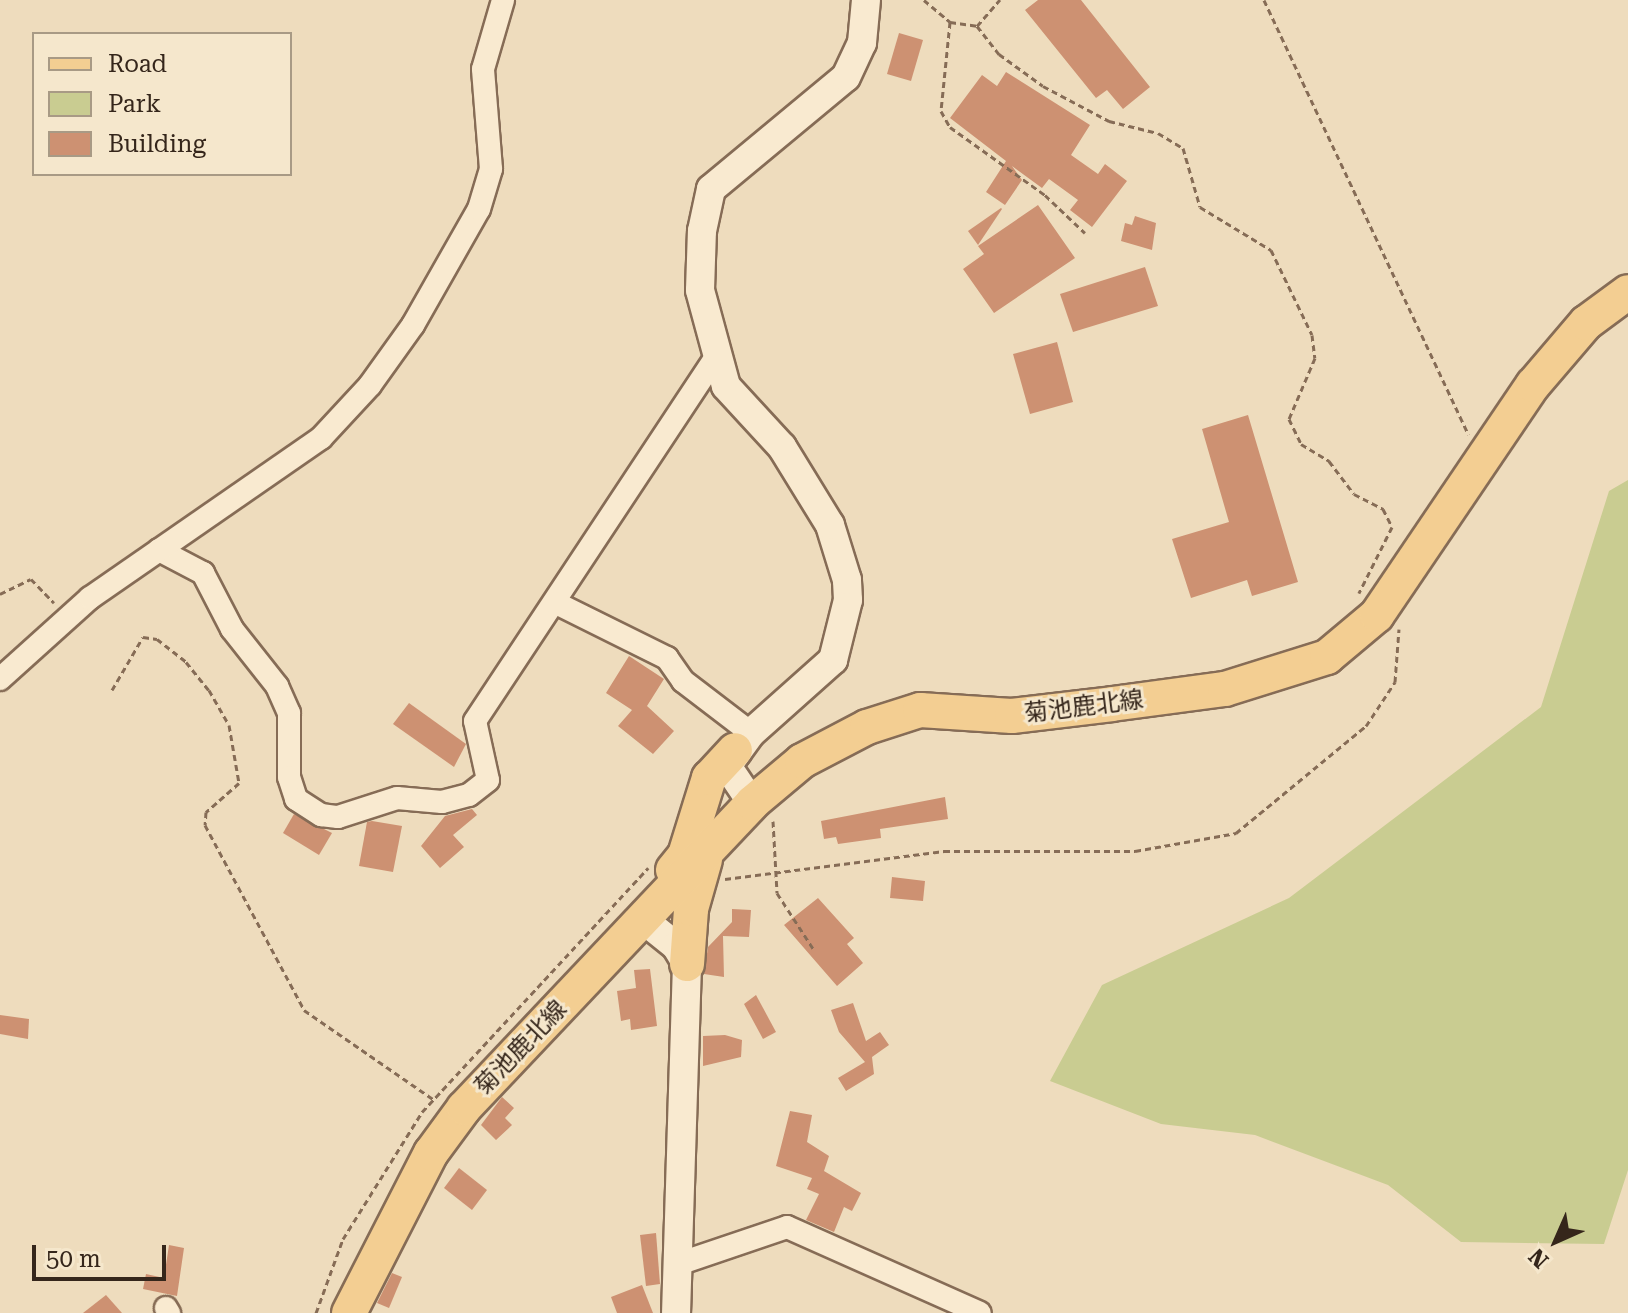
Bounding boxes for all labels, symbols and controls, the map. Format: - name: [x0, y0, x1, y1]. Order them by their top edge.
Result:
- legend: [32, 32, 292, 176]
- text: Road: [108, 50, 167, 78]
- text: Park: [108, 90, 161, 118]
- text: Building: [108, 130, 206, 158]
- street label: 菊池鹿北線: [1023, 685, 1145, 729]
- street label: 菊池鹿北線: [469, 995, 573, 1101]
- north arrow: [1516, 1201, 1596, 1281]
- scale bar: [36, 1229, 170, 1279]
- text: N: [1524, 1243, 1554, 1273]
- text: 50 m: [46, 1245, 101, 1273]

